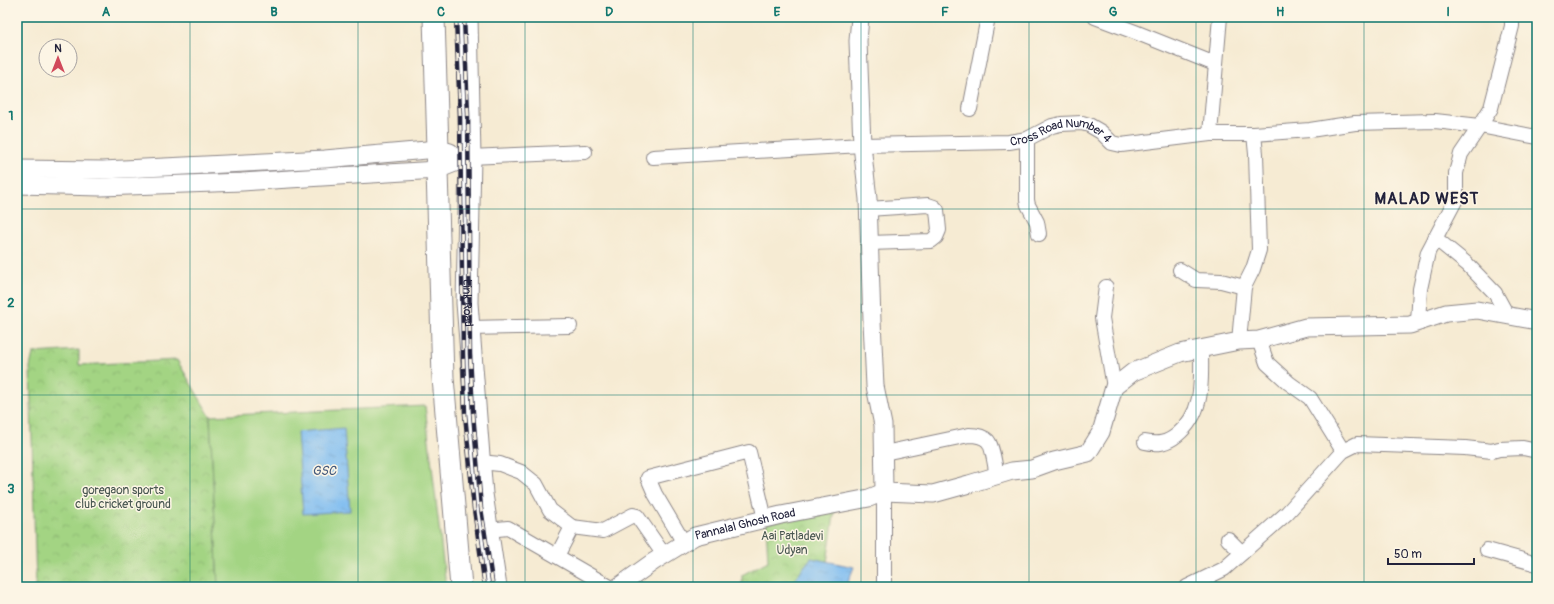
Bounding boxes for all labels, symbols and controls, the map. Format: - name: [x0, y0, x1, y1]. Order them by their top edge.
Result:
- text: A: [102, 4, 111, 20]
- text: B: [270, 4, 278, 20]
- text: C: [437, 4, 445, 20]
- text: D: [605, 4, 613, 20]
- text: E: [774, 4, 781, 20]
- text: F: [941, 4, 949, 20]
- text: G: [1109, 4, 1118, 20]
- text: H: [1276, 4, 1284, 20]
- text: I: [1446, 4, 1450, 20]
- north arrow: [38, 38, 78, 78]
- text: N: [54, 42, 62, 55]
- text: 1: [8, 108, 14, 124]
- text: Cross Road Number 4: [1009, 115, 1115, 149]
- street label: Cross Road Number 4: [1005, 136, 1113, 150]
- district label: MALAD WEST: [1374, 189, 1480, 209]
- street label: Link Road: [459, 279, 476, 328]
- text: 2: [7, 295, 15, 311]
- water label: GSC: [312, 463, 337, 479]
- text: 3: [7, 481, 15, 497]
- park label: goregaon sports club cricket ground: [75, 483, 171, 512]
- street label: Pannalal Ghosh Road: [693, 505, 797, 543]
- park label: Aai Patladevi Udyan: [761, 529, 823, 558]
- scale bar: [1388, 540, 1474, 566]
- text: 50 m: [1394, 547, 1422, 562]

